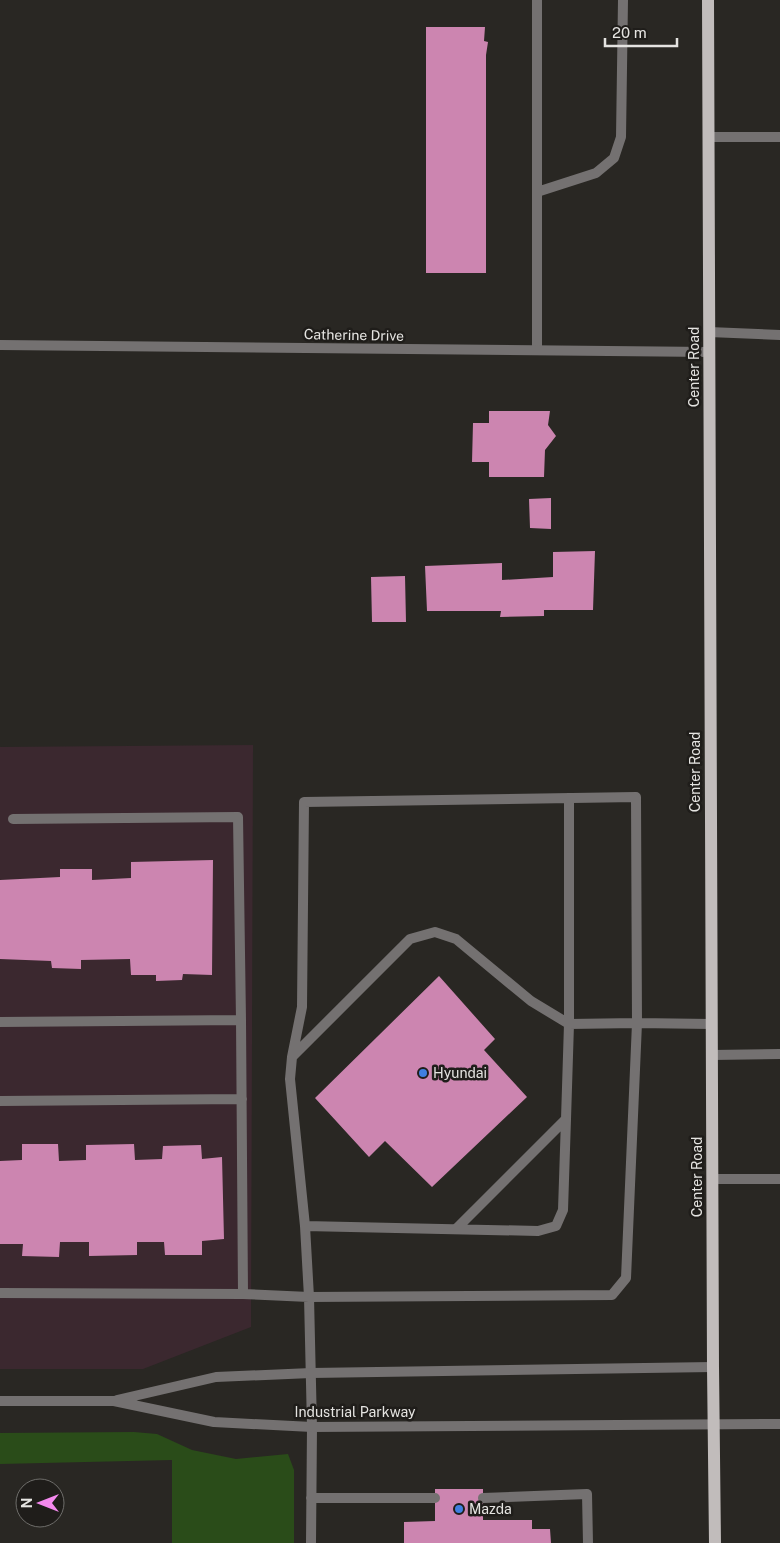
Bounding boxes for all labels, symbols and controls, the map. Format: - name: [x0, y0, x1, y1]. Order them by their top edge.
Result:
- scale bar: [605, 15, 678, 47]
- text: 20 m: [612, 24, 647, 41]
- street label: Catherine Drive: [304, 326, 404, 344]
- street label: Center Road: [686, 327, 702, 407]
- street label: Center Road: [687, 732, 703, 812]
- place label: Hyundai: [433, 1065, 487, 1081]
- marker: Hyundai: [417, 1067, 429, 1079]
- street label: Center Road: [689, 1137, 705, 1217]
- street label: Industrial Parkway: [294, 1404, 416, 1420]
- north arrow: [15, 1478, 65, 1528]
- text: N: [19, 1498, 35, 1508]
- place label: Mazda: [469, 1501, 512, 1517]
- marker: Mazda: [453, 1503, 465, 1515]

